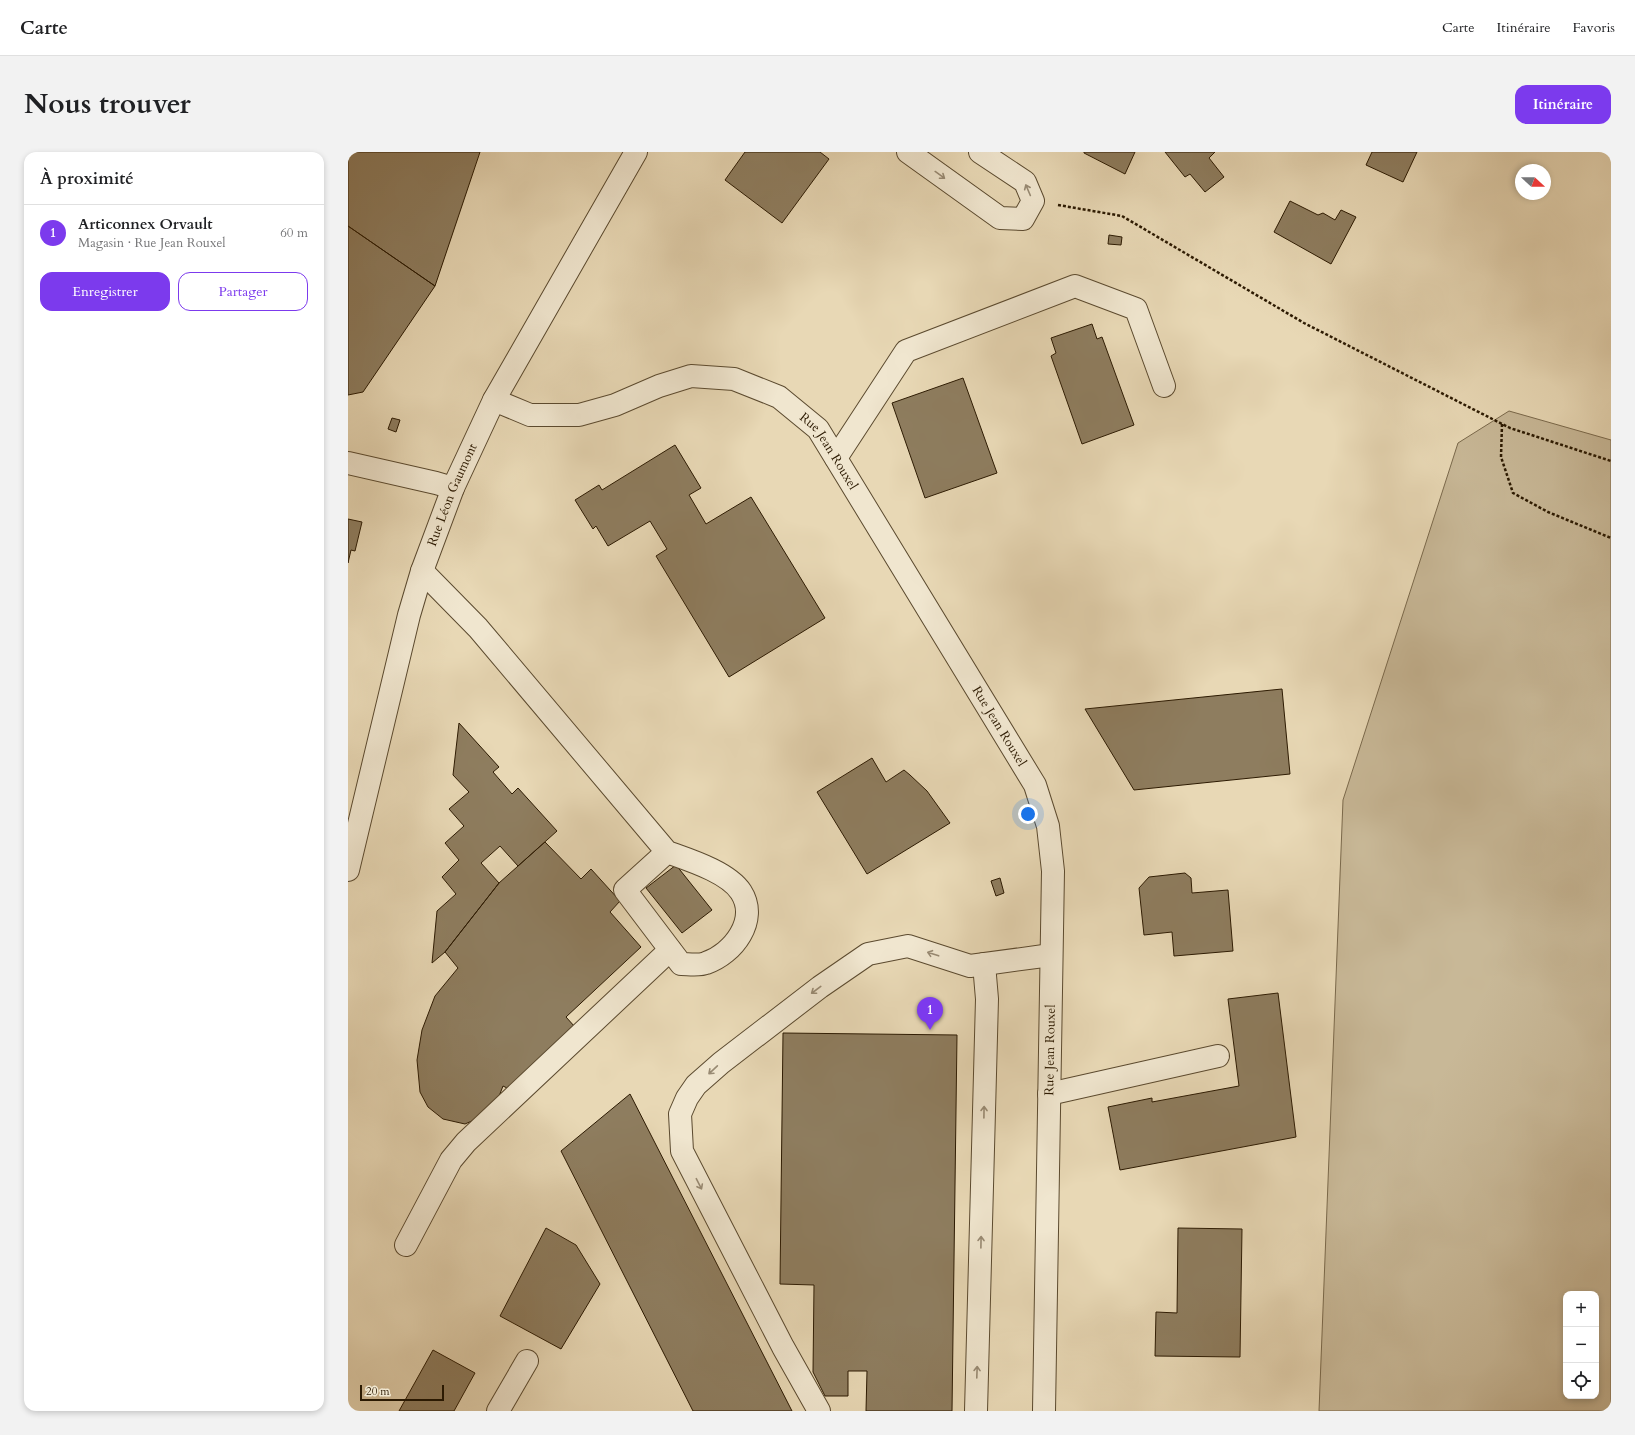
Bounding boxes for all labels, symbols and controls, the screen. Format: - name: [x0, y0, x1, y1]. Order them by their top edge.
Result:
- text: Carte: [20, 15, 68, 41]
- text: Carte: [1442, 18, 1475, 37]
- text: Itinéraire: [1497, 18, 1551, 37]
- text: Favoris: [1573, 18, 1615, 37]
- text: Nous trouver: [24, 85, 191, 123]
- button: Itinéraire: [1515, 85, 1611, 124]
- north arrow: [1515, 164, 1551, 200]
- text: À proximité: [40, 167, 134, 190]
- one-way arrow: [934, 171, 945, 179]
- one-way arrow: [1024, 184, 1032, 196]
- text: Articonnex Orvault: [78, 214, 213, 234]
- text: 1: [50, 224, 56, 242]
- text: 60 m: [280, 224, 308, 242]
- text: Magasin · Rue Jean Rouxel: [78, 234, 226, 252]
- button: Enregistrer: [40, 272, 170, 311]
- button: Partager: [178, 272, 308, 311]
- street label: Rue Jean Rouxel: [796, 408, 862, 494]
- street label: Rue Léon Gaumont: [423, 440, 482, 549]
- street label: Rue Jean Rouxel: [968, 683, 1031, 771]
- your location: [1018, 804, 1038, 824]
- one-way arrow: [926, 950, 939, 957]
- one-way arrow: [811, 986, 822, 994]
- pin: 1: [917, 997, 943, 1030]
- street label: Rue Jean Rouxel: [1040, 1004, 1060, 1096]
- one-way arrow: [708, 1065, 718, 1074]
- one-way arrow: [980, 1106, 988, 1119]
- one-way arrow: [695, 1178, 703, 1190]
- one-way arrow: [977, 1236, 985, 1249]
- map controls: [1563, 1291, 1599, 1399]
- button: +: [1563, 1291, 1599, 1327]
- button: −: [1563, 1327, 1599, 1363]
- button: locate: [1563, 1363, 1599, 1399]
- one-way arrow: [974, 1366, 981, 1379]
- scale bar: [360, 1383, 444, 1402]
- text: 20 m: [366, 1384, 390, 1399]

